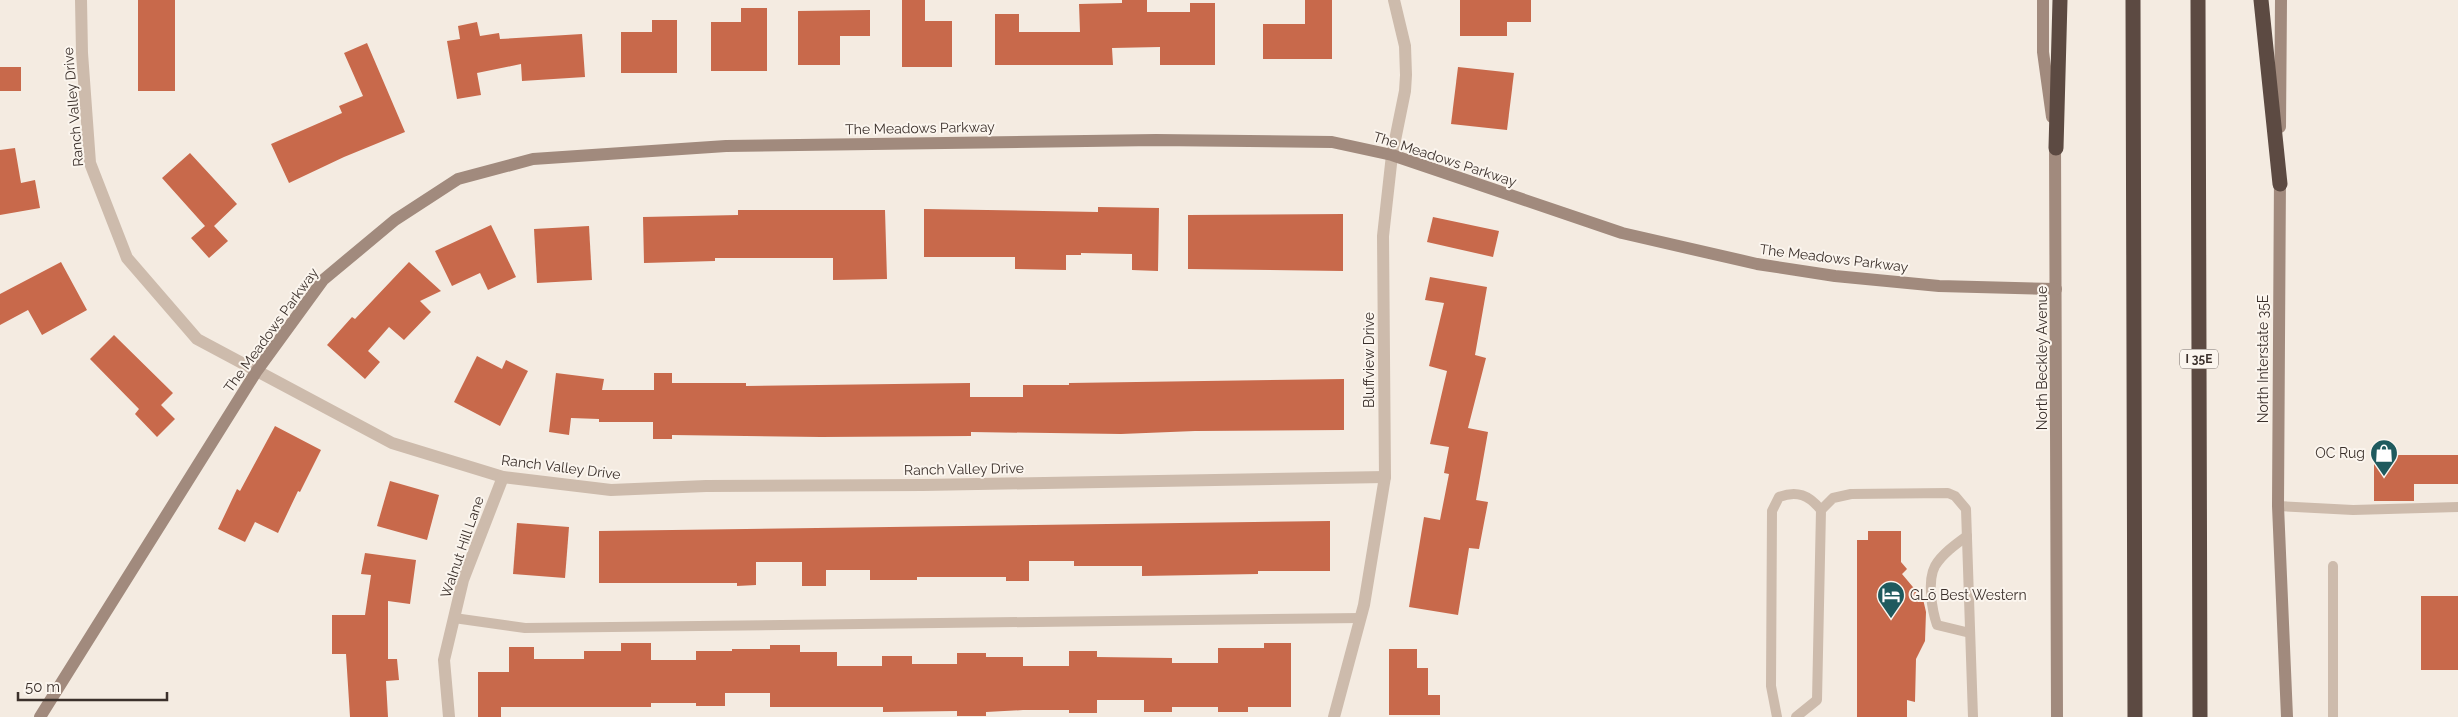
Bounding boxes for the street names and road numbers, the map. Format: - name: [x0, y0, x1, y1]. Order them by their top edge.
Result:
- street label: Ranch Valley Drive: [60, 47, 86, 167]
- street label: The Meadows Parkway: [845, 119, 995, 137]
- street label: The Meadows Parkway: [1371, 128, 1519, 190]
- street label: The Meadows Parkway: [1759, 241, 1910, 275]
- street label: The Meadows Parkway: [221, 264, 322, 395]
- street label: North Beckley Avenue: [2034, 286, 2050, 430]
- street label: North Interstate 35E: [2255, 295, 2271, 423]
- street label: Bluffview Drive: [1361, 312, 1377, 408]
- road number: I 35E: [2180, 349, 2218, 368]
- street label: Ranch Valley Drive: [500, 452, 622, 482]
- street label: Ranch Valley Drive: [904, 460, 1024, 478]
- street label: Walnut Hill Lane: [437, 494, 487, 600]

